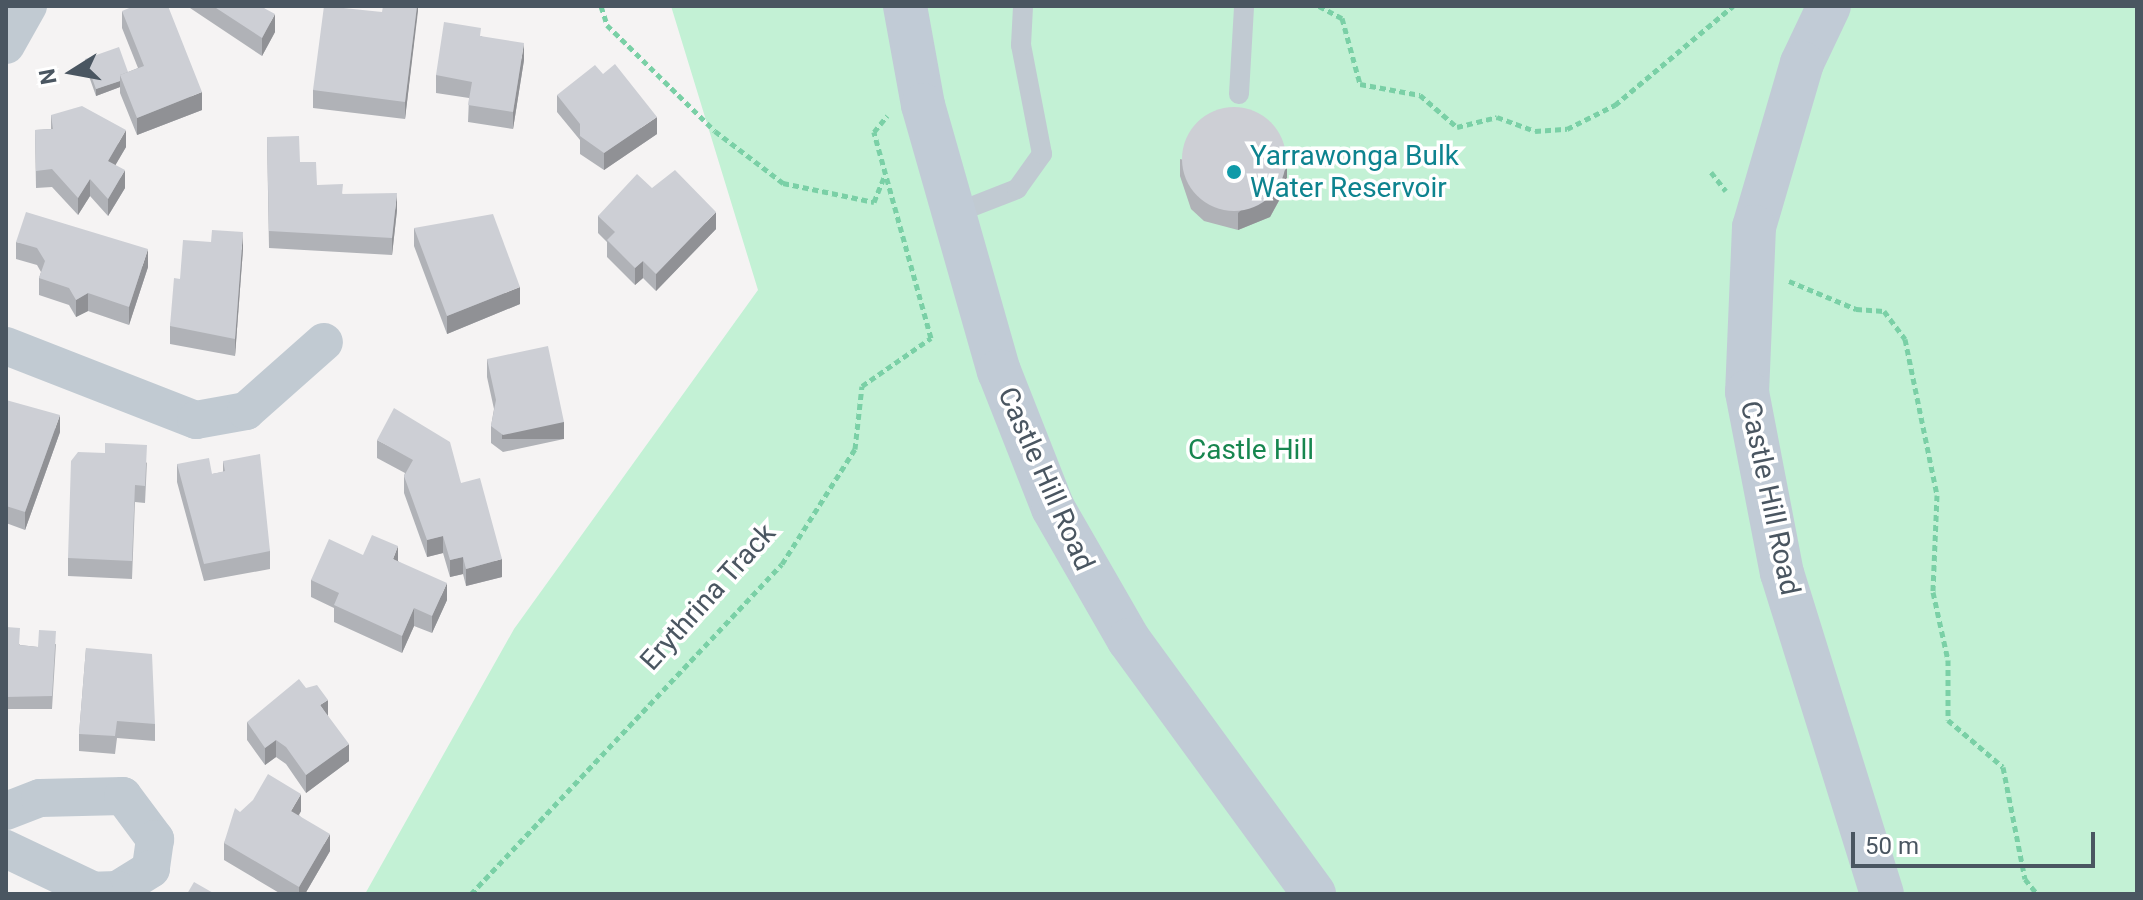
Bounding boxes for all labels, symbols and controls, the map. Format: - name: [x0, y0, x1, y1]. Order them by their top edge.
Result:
- north arrow: [32, 32, 112, 112]
- text: N: [34, 67, 62, 87]
- place label: Yarrawonga Bulk Water Reservoir: [1250, 139, 1459, 205]
- marker: Yarrawonga Bulk Water Reservoir: [1225, 163, 1243, 181]
- street label: Castle Hill Road: [991, 382, 1101, 576]
- street label: Castle Hill Road: [1733, 398, 1807, 598]
- park label: Castle Hill: [1188, 433, 1314, 467]
- street label: Erythrina Track: [633, 517, 783, 677]
- scale bar: [1855, 816, 2099, 866]
- text: 50 m: [1865, 832, 1919, 860]

